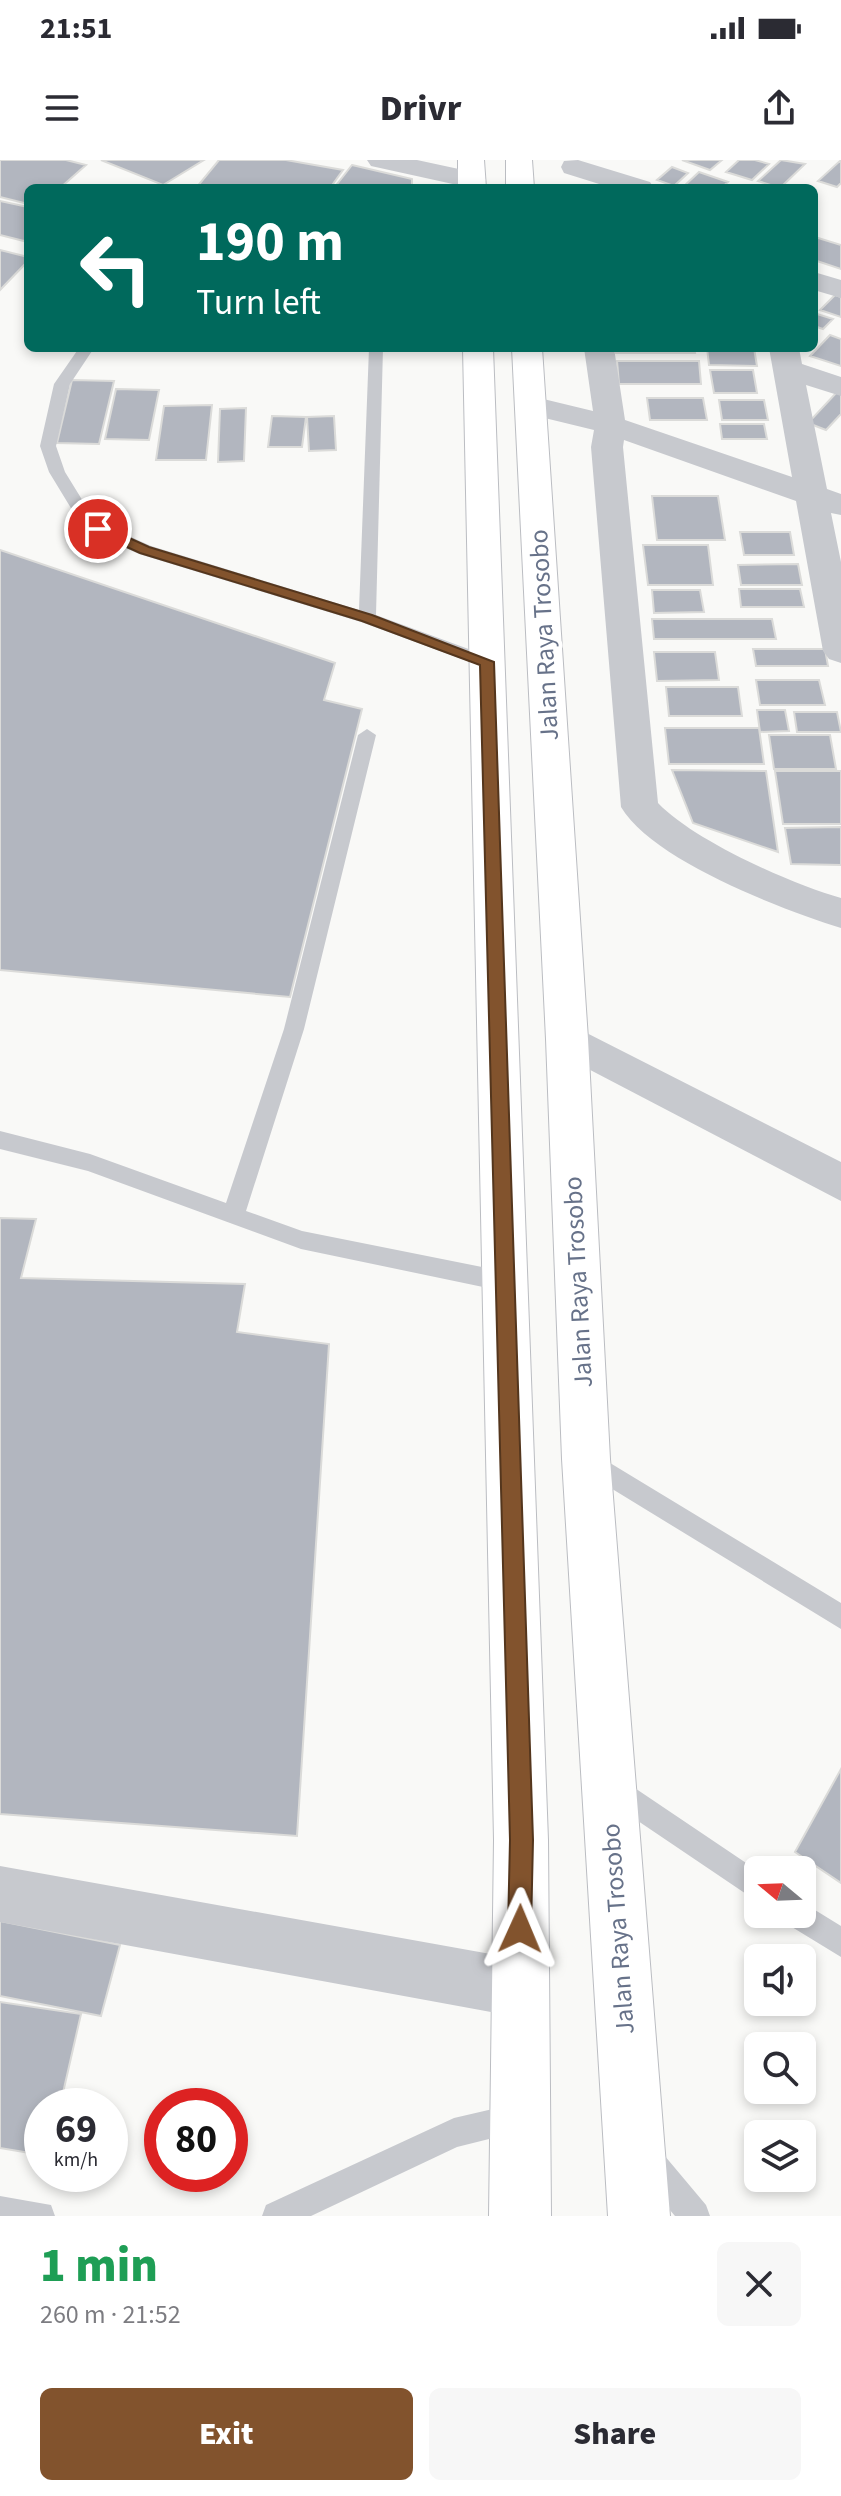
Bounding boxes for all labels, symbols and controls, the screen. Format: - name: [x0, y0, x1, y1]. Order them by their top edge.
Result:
- text: 21:51: [40, 7, 112, 50]
- text: Drivr: [380, 83, 461, 134]
- icon: menu: [40, 86, 84, 130]
- icon: share: [757, 86, 801, 130]
- text: 190 m: [196, 203, 344, 282]
- icon: left: [64, 216, 168, 320]
- text: Turn left: [196, 277, 321, 328]
- pin: [64, 495, 132, 563]
- icon: arrive: [76, 507, 120, 551]
- street label: Jalan Raya Trosobo: [520, 528, 568, 742]
- street label: Jalan Raya Trosobo: [554, 1175, 602, 1389]
- street label: Jalan Raya Trosobo: [592, 1822, 644, 2036]
- north arrow: [744, 1856, 816, 1928]
- map controls: [744, 1856, 816, 2192]
- position arrow: [478, 1887, 562, 1971]
- button: sound: [744, 1944, 816, 2016]
- button: search: [744, 2032, 816, 2104]
- speed limit sign: 80: [144, 2088, 248, 2192]
- text: 69: [55, 2101, 97, 2158]
- button: layers: [744, 2120, 816, 2192]
- text: km/h: [54, 2146, 98, 2174]
- text: 1 min: [40, 2232, 158, 2300]
- button: close: [717, 2242, 801, 2326]
- text: 260 m · 21:52: [40, 2296, 181, 2333]
- button: Exit: [40, 2388, 413, 2480]
- button: Share: [429, 2388, 801, 2480]

